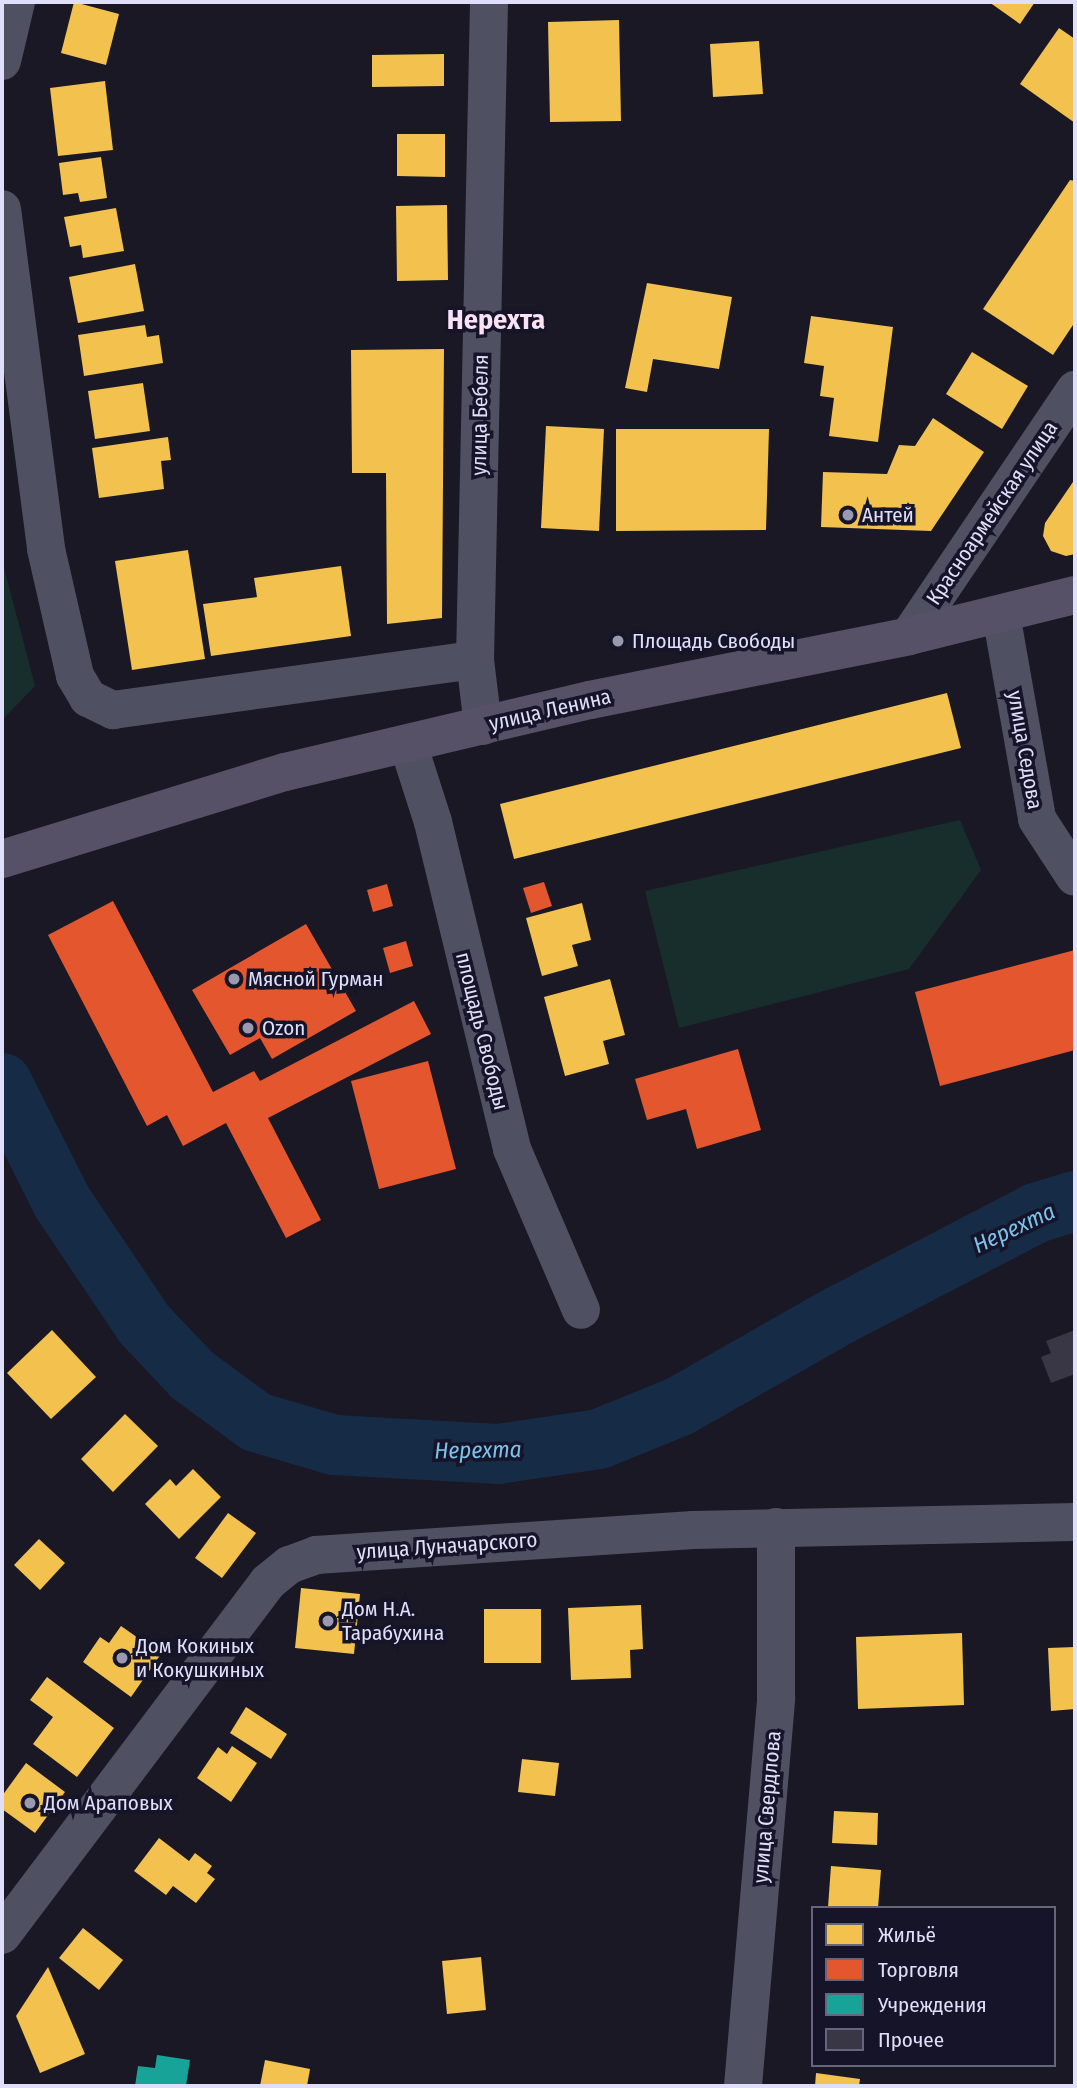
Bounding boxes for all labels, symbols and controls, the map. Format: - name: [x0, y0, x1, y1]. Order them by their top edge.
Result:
- district label: Нерехта: [447, 303, 545, 337]
- street label: улица Бебеля: [466, 354, 494, 476]
- street label: Красноармейская улица: [921, 416, 1063, 610]
- place label: Антей: [862, 502, 914, 528]
- marker: Антей: [840, 507, 856, 523]
- place label: Площадь Свободы: [632, 628, 795, 654]
- marker: Площадь Свободы: [610, 633, 626, 649]
- street label: улица Ленина: [487, 684, 613, 736]
- street label: улица Седова: [1002, 689, 1048, 811]
- street label: площадь Свободы: [450, 949, 514, 1113]
- place label: Мясной Гурман: [248, 966, 384, 992]
- marker: Мясной Гурман: [226, 971, 242, 987]
- place label: Ozon: [262, 1015, 305, 1041]
- marker: Ozon: [240, 1020, 256, 1036]
- water label: Нерехта: [969, 1197, 1059, 1259]
- water label: Нерехта: [434, 1435, 522, 1465]
- street label: улица Луначарского: [356, 1527, 538, 1565]
- place label: Дом Н.А. Тарабухина: [342, 1596, 444, 1646]
- marker: Дом Н.А. Тарабухина: [320, 1613, 336, 1629]
- place label: Дом Кокиных и Кокушкиных: [136, 1633, 264, 1683]
- marker: Дом Кокиных и Кокушкиных: [114, 1650, 130, 1666]
- street label: улица Свердлова: [748, 1730, 786, 1884]
- place label: Дом Араповых: [44, 1790, 173, 1816]
- marker: Дом Араповых: [22, 1795, 38, 1811]
- legend: [811, 1906, 1056, 2067]
- text: Жильё: [878, 1922, 936, 1948]
- text: Торговля: [878, 1957, 959, 1983]
- text: Учреждения: [878, 1992, 987, 2018]
- text: Прочее: [878, 2027, 944, 2053]

